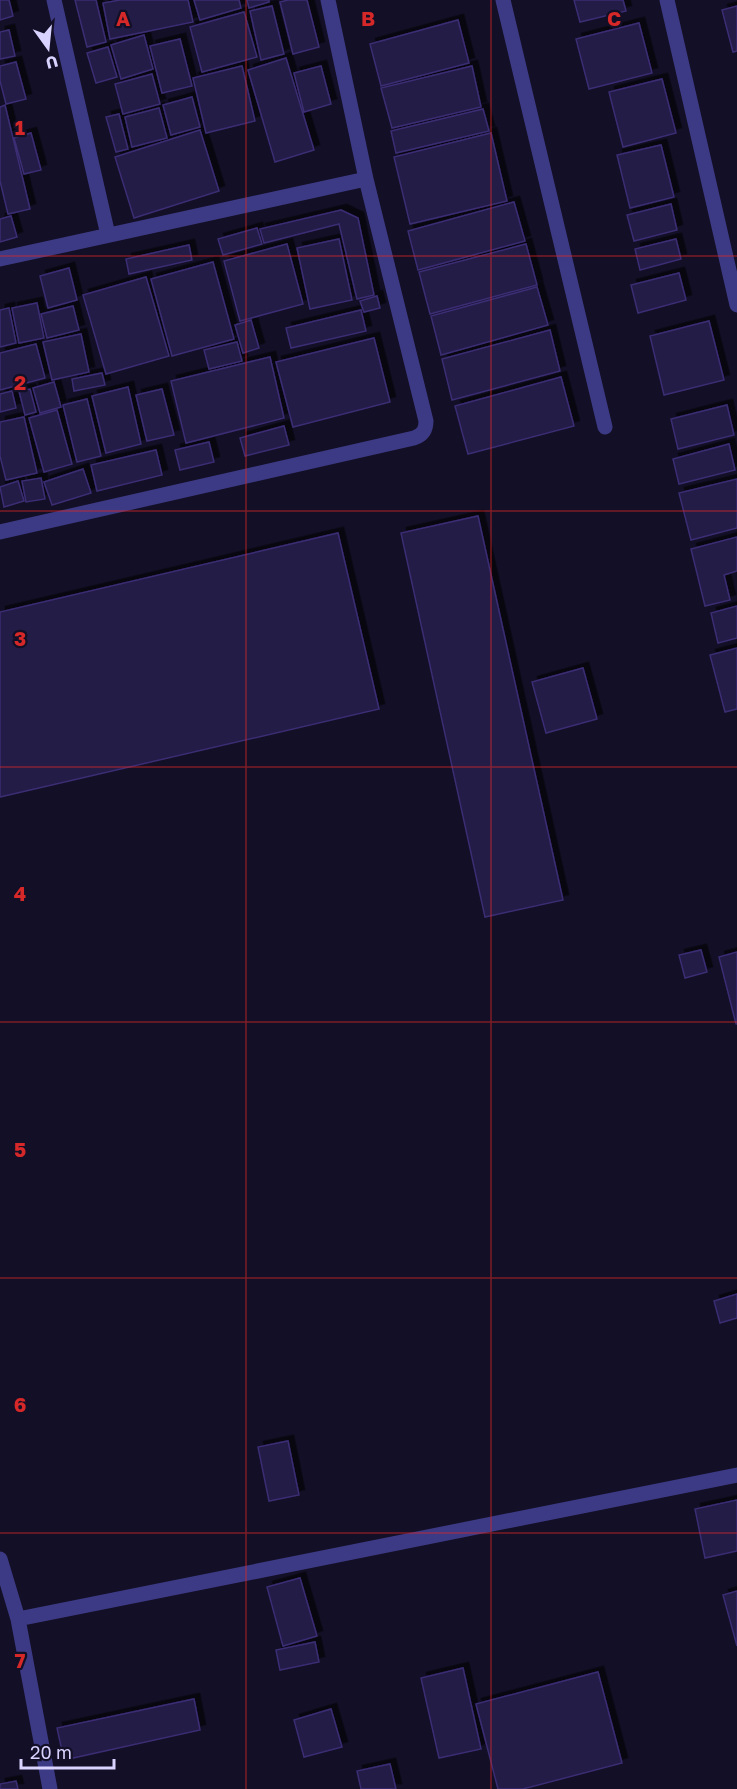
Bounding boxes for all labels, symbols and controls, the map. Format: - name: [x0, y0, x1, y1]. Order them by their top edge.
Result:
- text: A: [116, 6, 130, 30]
- text: B: [361, 6, 375, 30]
- text: C: [607, 6, 621, 30]
- north arrow: [18, 18, 78, 78]
- text: U: [44, 51, 60, 74]
- text: 1: [15, 115, 25, 139]
- text: 2: [14, 370, 26, 394]
- text: 3: [14, 626, 26, 650]
- text: 4: [14, 881, 26, 905]
- text: 5: [14, 1137, 26, 1161]
- text: 6: [14, 1392, 26, 1416]
- text: 7: [15, 1648, 26, 1672]
- scale bar: [21, 1732, 114, 1770]
- text: 20 m: [30, 1741, 72, 1763]

